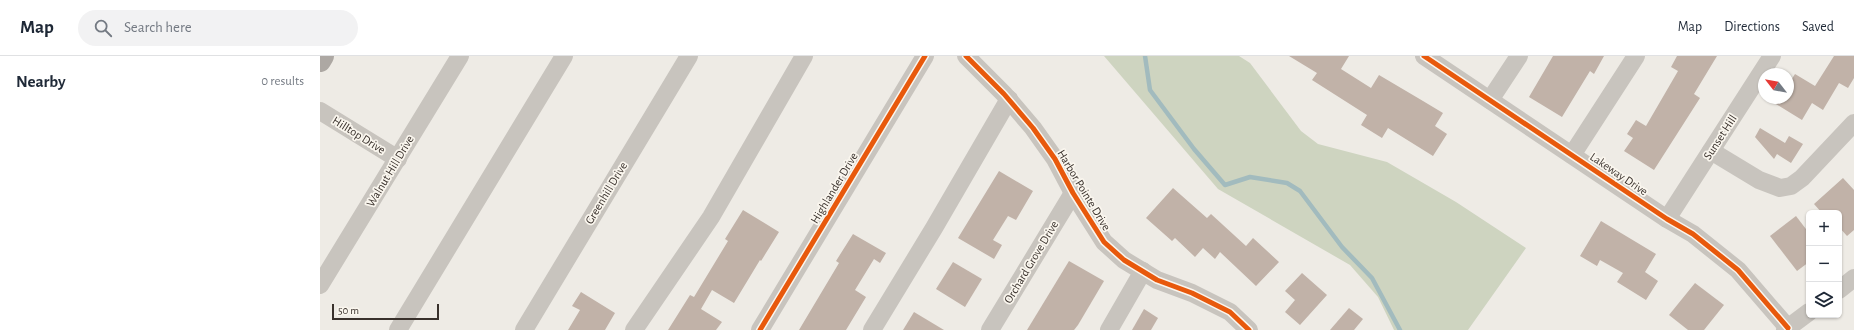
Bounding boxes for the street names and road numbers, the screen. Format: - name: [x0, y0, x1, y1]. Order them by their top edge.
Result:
- street label: Sunset Hill: [1701, 112, 1739, 162]
- street label: Hilltop Drive: [331, 114, 387, 156]
- street label: Walnut Hill Drive: [364, 133, 416, 209]
- street label: Harbor Pointe Drive: [1055, 148, 1113, 232]
- street label: Highlander Drive: [808, 150, 860, 226]
- street label: Lakeway Drive: [1587, 150, 1650, 198]
- street label: Greenhill Drive: [583, 160, 629, 226]
- street label: Orchard Grove Drive: [1002, 219, 1060, 305]

